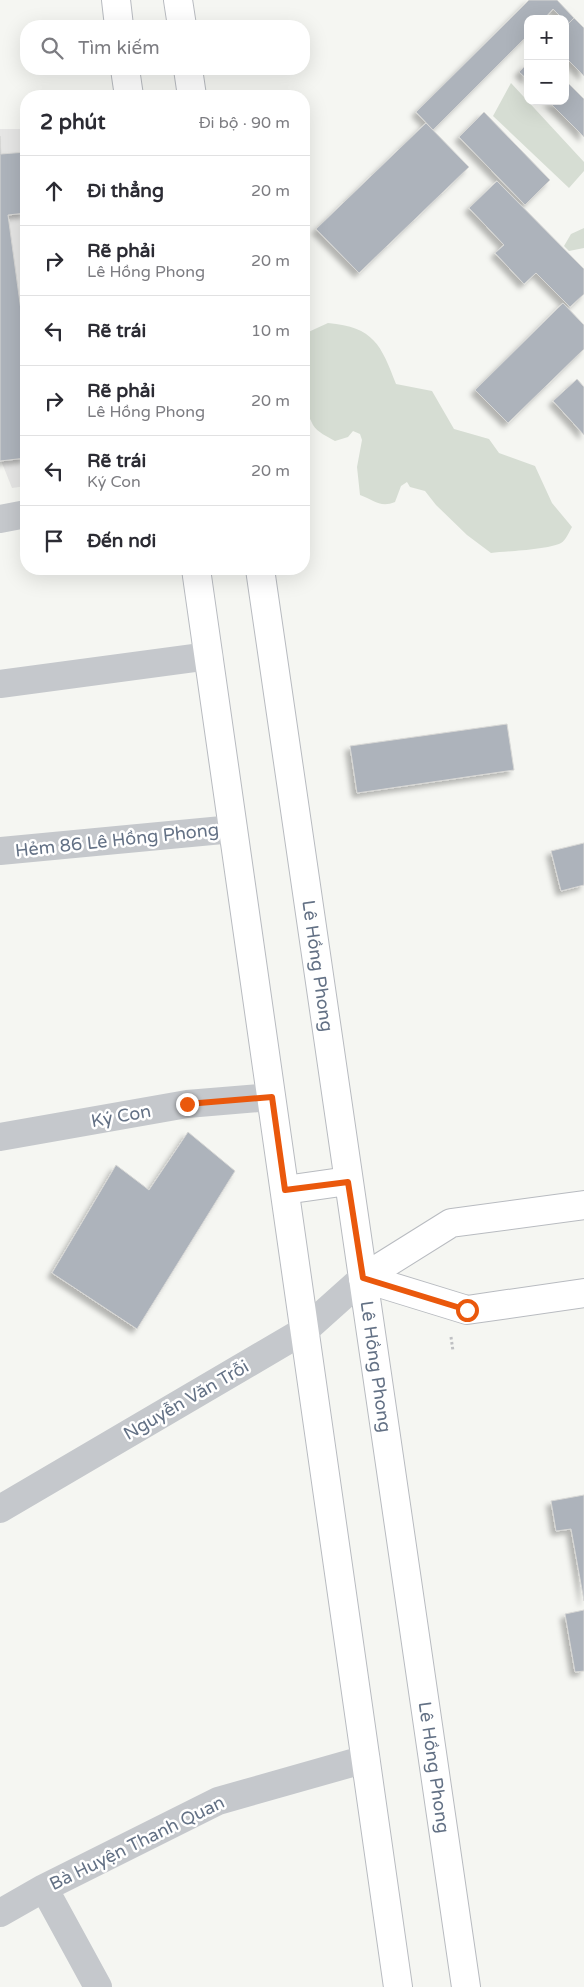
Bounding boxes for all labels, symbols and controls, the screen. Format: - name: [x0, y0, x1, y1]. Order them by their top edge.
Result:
- map controls: [524, 15, 569, 105]
- button: +: [524, 15, 569, 60]
- search box: [20, 20, 310, 75]
- icon: search: [38, 34, 66, 62]
- text: Tìm kiếm: [78, 37, 160, 59]
- button: −: [524, 60, 569, 105]
- text: 2 phút: [40, 110, 105, 135]
- text: Đi bộ · 90 m: [199, 113, 290, 133]
- icon: ahead: [40, 177, 68, 205]
- text: Đi thẳng: [87, 180, 164, 202]
- text: 20 m: [251, 181, 290, 201]
- text: Rẽ phải: [87, 240, 155, 262]
- icon: right: [40, 247, 68, 275]
- text: 20 m: [251, 251, 290, 271]
- text: Lê Hồng Phong: [87, 262, 205, 282]
- icon: left: [40, 317, 68, 345]
- text: Rẽ trái: [87, 320, 146, 342]
- text: 10 m: [251, 321, 290, 341]
- text: Rẽ phải: [87, 380, 155, 402]
- icon: right: [40, 387, 68, 415]
- text: 20 m: [251, 391, 290, 411]
- text: Lê Hồng Phong: [87, 402, 205, 422]
- text: Rẽ trái: [87, 450, 146, 472]
- icon: left: [40, 457, 68, 485]
- text: 20 m: [251, 461, 290, 481]
- text: Ký Con: [87, 472, 141, 492]
- icon: arrive: [40, 527, 68, 555]
- text: Đến nơi: [87, 530, 156, 552]
- street label: Hẻm 86 Lê Hồng Phong: [14, 818, 220, 862]
- street label: Lê Hồng Phong: [297, 899, 338, 1033]
- route end: [176, 1093, 199, 1116]
- street label: Ký Con: [89, 1100, 153, 1132]
- street label: Lê Hồng Phong: [355, 1299, 396, 1434]
- route start: [456, 1299, 479, 1322]
- street label: Nguyễn Văn Trỗi: [119, 1355, 253, 1445]
- street label: Lê Hồng Phong: [414, 1700, 455, 1835]
- street label: Bà Huyện Thanh Quan: [46, 1791, 228, 1895]

